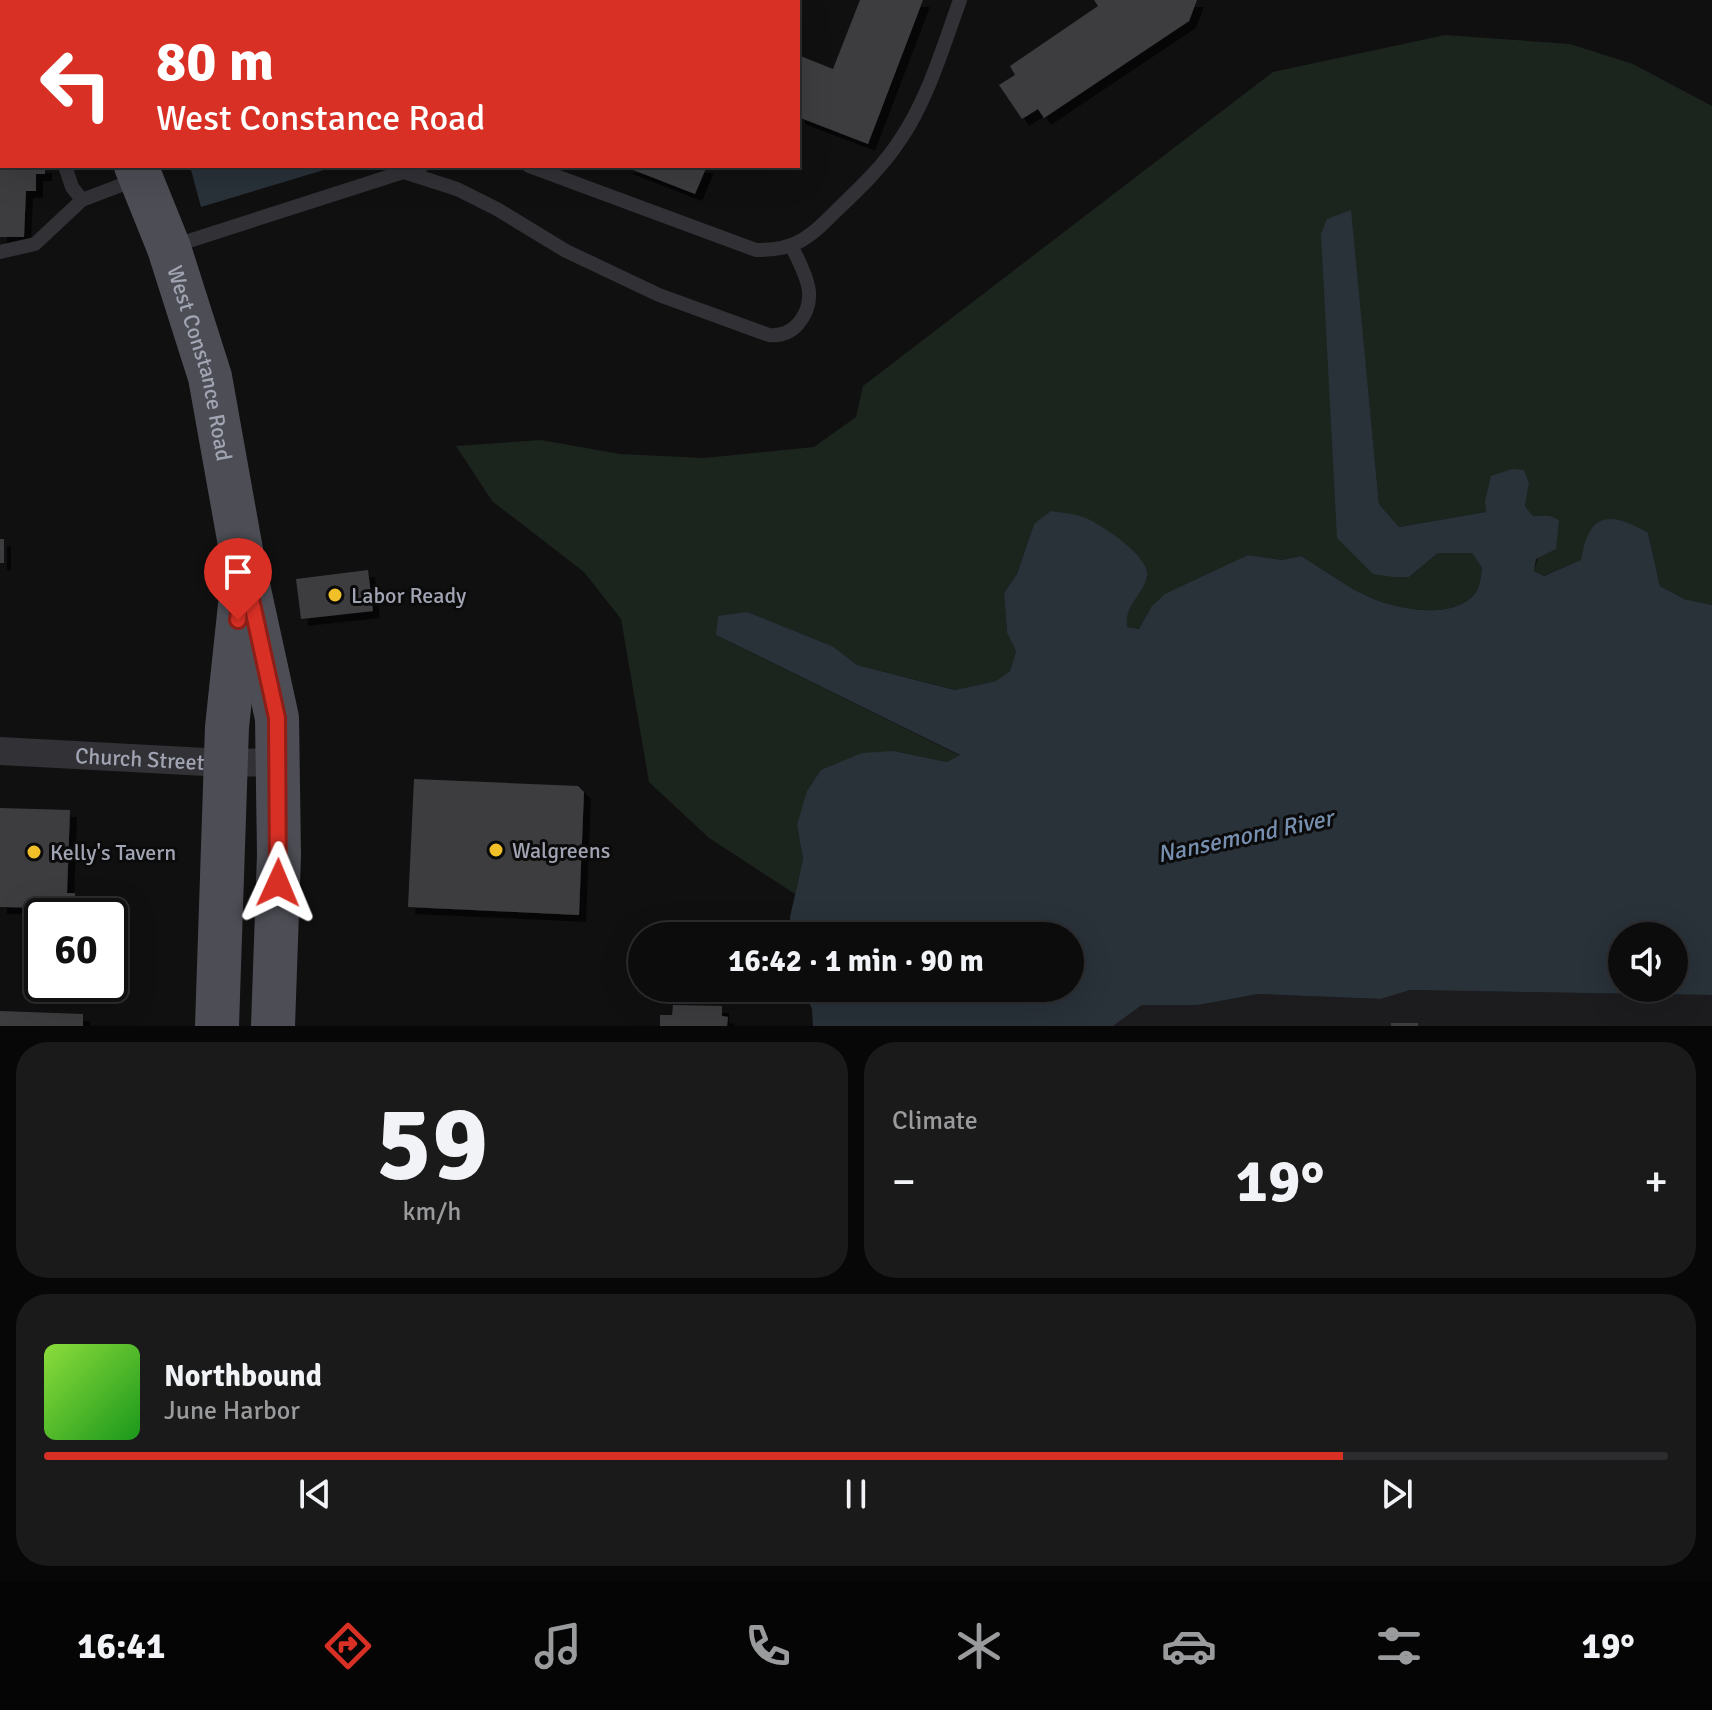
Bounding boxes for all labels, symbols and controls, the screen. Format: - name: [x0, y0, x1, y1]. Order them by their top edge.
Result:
- text: 80 m: [156, 27, 274, 96]
- icon: left: [24, 32, 128, 136]
- text: West Constance Road: [156, 96, 485, 141]
- street label: West Constance Road: [162, 262, 238, 463]
- pin: [204, 538, 272, 620]
- icon: arrive: [216, 550, 260, 594]
- place label: Labor Ready: [351, 582, 467, 609]
- marker: Labor Ready: [326, 586, 344, 604]
- street label: Church Street: [74, 742, 206, 775]
- water label: Nansemond River: [1154, 802, 1339, 869]
- place label: Walgreens: [512, 837, 610, 864]
- place label: Kelly's Tavern: [50, 839, 176, 866]
- position arrow: [236, 841, 320, 925]
- marker: Walgreens: [487, 841, 505, 859]
- marker: Kelly's Tavern: [25, 843, 43, 861]
- speed limit sign: 60: [24, 898, 128, 1002]
- map controls: [1608, 922, 1688, 1002]
- button: sound: [1608, 922, 1688, 1002]
- text: 16:42 · 1 min · 90 m: [728, 943, 984, 980]
- text: 59: [376, 1080, 488, 1208]
- text: Climate: [892, 1105, 978, 1137]
- text: 19°: [1236, 1145, 1324, 1219]
- text: −: [892, 1155, 916, 1209]
- text: +: [1644, 1155, 1668, 1209]
- text: km/h: [403, 1196, 461, 1228]
- text: Northbound: [164, 1358, 322, 1395]
- text: June Harbor: [164, 1395, 300, 1427]
- icon: previous: [293, 1472, 337, 1516]
- icon: pause: [834, 1472, 878, 1516]
- icon: next: [1375, 1472, 1419, 1516]
- icon: directions: [320, 1618, 376, 1674]
- icon: music: [530, 1618, 586, 1674]
- icon: phone: [740, 1618, 796, 1674]
- icon: climate: [951, 1618, 1007, 1674]
- icon: car: [1161, 1618, 1217, 1674]
- icon: filters: [1371, 1618, 1427, 1674]
- text: 16:41: [77, 1624, 166, 1669]
- text: 19°: [1581, 1624, 1635, 1669]

